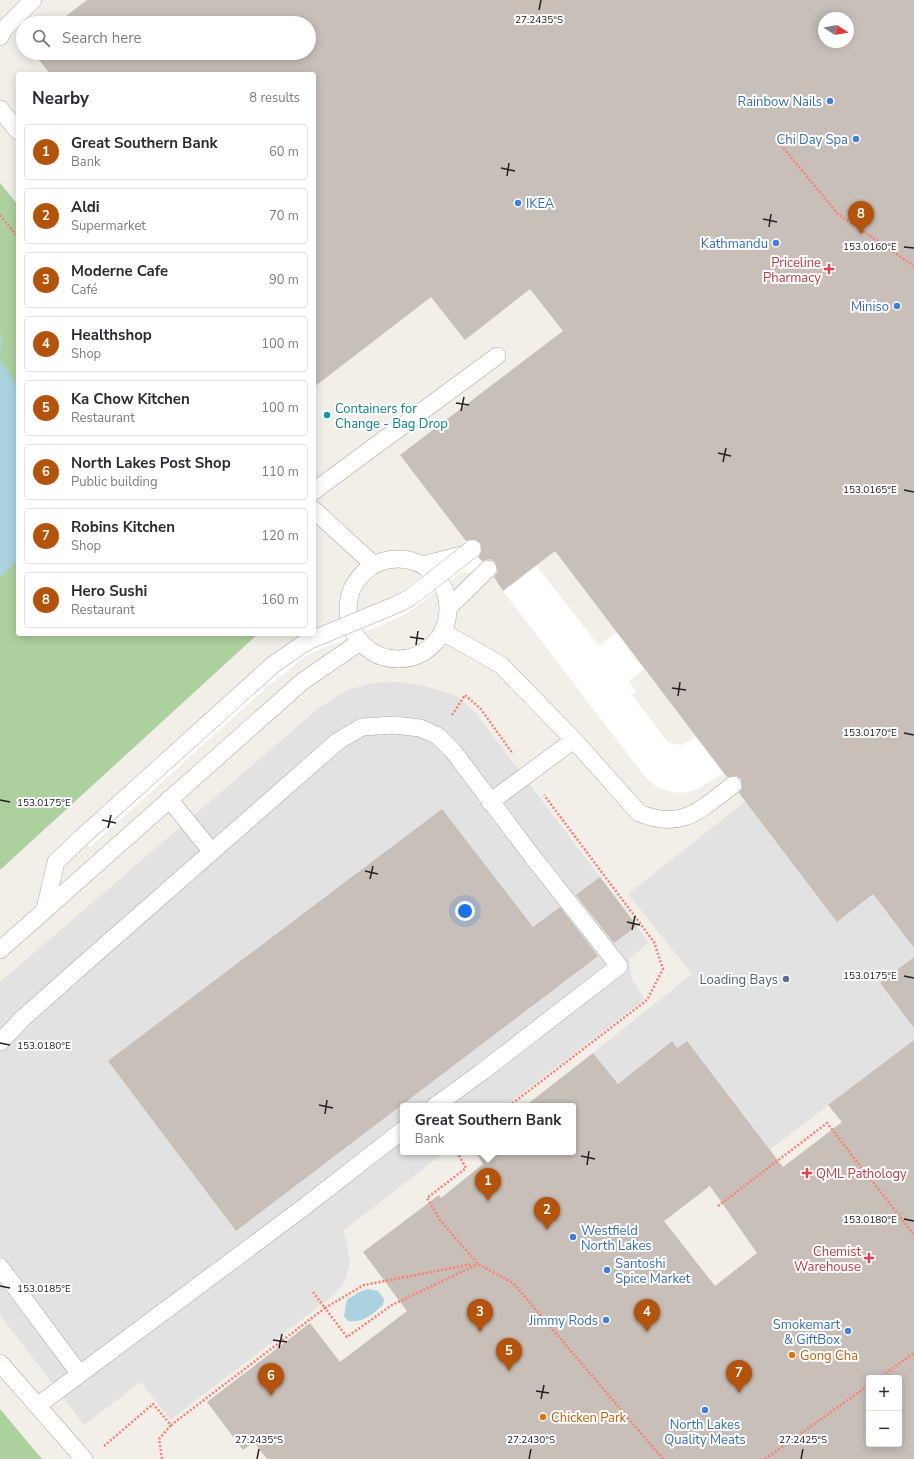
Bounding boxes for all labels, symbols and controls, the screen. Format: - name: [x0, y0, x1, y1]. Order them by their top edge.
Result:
- north arrow: [818, 12, 854, 48]
- text: 27.2435°S: [515, 13, 563, 27]
- search box: [16, 16, 316, 60]
- icon: search: [30, 27, 52, 49]
- text: Search here: [62, 28, 142, 48]
- text: Nearby: [32, 87, 89, 110]
- text: 8 results: [249, 89, 300, 107]
- place label: Rainbow Nails: [737, 93, 822, 111]
- marker: Rainbow Nails: [825, 96, 835, 106]
- place label: Chi Day Spa: [777, 131, 848, 149]
- text: Great Southern Bank: [71, 133, 217, 153]
- marker: Chi Day Spa: [851, 134, 861, 144]
- text: 1: [42, 143, 50, 161]
- text: 60 m: [269, 143, 299, 161]
- text: Bank: [71, 153, 101, 171]
- place label: IKEA: [526, 195, 555, 213]
- text: Aldi: [71, 197, 100, 217]
- marker: IKEA: [513, 198, 523, 208]
- pin: 8: [848, 201, 874, 234]
- text: 2: [42, 207, 50, 225]
- text: 70 m: [269, 207, 299, 225]
- text: Supermarket: [71, 217, 146, 235]
- place label: Kathmandu: [701, 235, 768, 253]
- marker: Kathmandu: [771, 238, 781, 248]
- text: 153.0160°E: [843, 240, 897, 254]
- place label: Priceline Pharmacy: [763, 254, 821, 287]
- text: Moderne Cafe: [71, 261, 168, 281]
- marker: Priceline Pharmacy: [824, 264, 834, 274]
- text: 3: [42, 271, 50, 289]
- text: 90 m: [269, 271, 299, 289]
- text: Café: [71, 281, 98, 299]
- place label: Miniso: [851, 298, 889, 316]
- marker: Miniso: [892, 301, 902, 311]
- text: Healthshop: [71, 325, 152, 345]
- text: 4: [42, 335, 50, 353]
- text: 100 m: [261, 335, 299, 353]
- text: Shop: [71, 345, 101, 363]
- text: Ka Chow Kitchen: [71, 389, 190, 409]
- text: 5: [42, 399, 50, 417]
- text: 100 m: [261, 399, 299, 417]
- place label: Containers for Change - Bag Drop: [335, 400, 448, 433]
- text: Restaurant: [71, 409, 135, 427]
- marker: Containers for Change - Bag Drop: [322, 410, 332, 420]
- text: North Lakes Post Shop: [71, 453, 231, 473]
- text: 6: [42, 463, 50, 481]
- text: 110 m: [261, 463, 299, 481]
- text: Public building: [71, 473, 158, 491]
- text: 153.0165°E: [843, 483, 897, 497]
- text: Robins Kitchen: [71, 517, 175, 537]
- text: 7: [42, 527, 50, 545]
- text: 120 m: [261, 527, 299, 545]
- text: Shop: [71, 537, 101, 555]
- text: Hero Sushi: [71, 581, 147, 601]
- text: 8: [42, 591, 50, 609]
- text: 160 m: [261, 591, 299, 609]
- text: Restaurant: [71, 601, 135, 619]
- text: 153.0170°E: [843, 726, 897, 740]
- text: 153.0175°E: [17, 796, 71, 810]
- your location: [455, 901, 475, 921]
- text: 153.0175°E: [843, 969, 897, 983]
- place label: Loading Bays: [700, 971, 778, 989]
- marker: Loading Bays: [781, 974, 791, 984]
- text: 153.0180°E: [17, 1039, 71, 1053]
- popup: [400, 1103, 576, 1155]
- text: Great Southern Bank: [415, 1110, 561, 1130]
- text: Bank: [415, 1130, 444, 1148]
- place label: QML Pathology: [816, 1165, 907, 1183]
- marker: QML Pathology: [801, 1167, 813, 1179]
- pin: 1: [475, 1168, 501, 1201]
- pin: 2: [534, 1197, 560, 1230]
- text: 153.0180°E: [843, 1213, 897, 1227]
- place label: Westfield North Lakes: [581, 1222, 652, 1255]
- marker: Westfield North Lakes: [568, 1232, 578, 1242]
- place label: Chemist Warehouse: [794, 1243, 861, 1276]
- marker: Chemist Warehouse: [864, 1253, 874, 1263]
- place label: Santoshi Spice Market: [615, 1255, 691, 1288]
- marker: Santoshi Spice Market: [602, 1265, 612, 1275]
- text: 153.0185°E: [17, 1282, 71, 1296]
- pin: 3: [467, 1299, 493, 1332]
- pin: 4: [634, 1299, 660, 1332]
- place label: Jimmy Rods: [528, 1312, 598, 1330]
- marker: Jimmy Rods: [601, 1315, 611, 1325]
- place label: Smokemart & GiftBox: [773, 1316, 840, 1349]
- marker: Smokemart & GiftBox: [843, 1326, 853, 1336]
- pin: 5: [496, 1338, 522, 1371]
- place label: Gong Cha: [800, 1347, 858, 1365]
- marker: Gong Cha: [787, 1350, 797, 1360]
- pin: 7: [726, 1360, 752, 1393]
- pin: 6: [258, 1363, 284, 1396]
- map controls: [866, 1375, 902, 1447]
- button: +: [866, 1375, 902, 1411]
- marker: North Lakes Quality Meats: [700, 1405, 710, 1415]
- place label: Chicken Park: [551, 1409, 627, 1427]
- button: −: [866, 1411, 902, 1447]
- marker: Chicken Park: [538, 1412, 548, 1422]
- place label: North Lakes Quality Meats: [664, 1416, 746, 1449]
- text: 27.2435°S: [235, 1433, 283, 1447]
- text: 27.2430°S: [507, 1433, 555, 1447]
- text: 27.2425°S: [779, 1433, 827, 1447]

